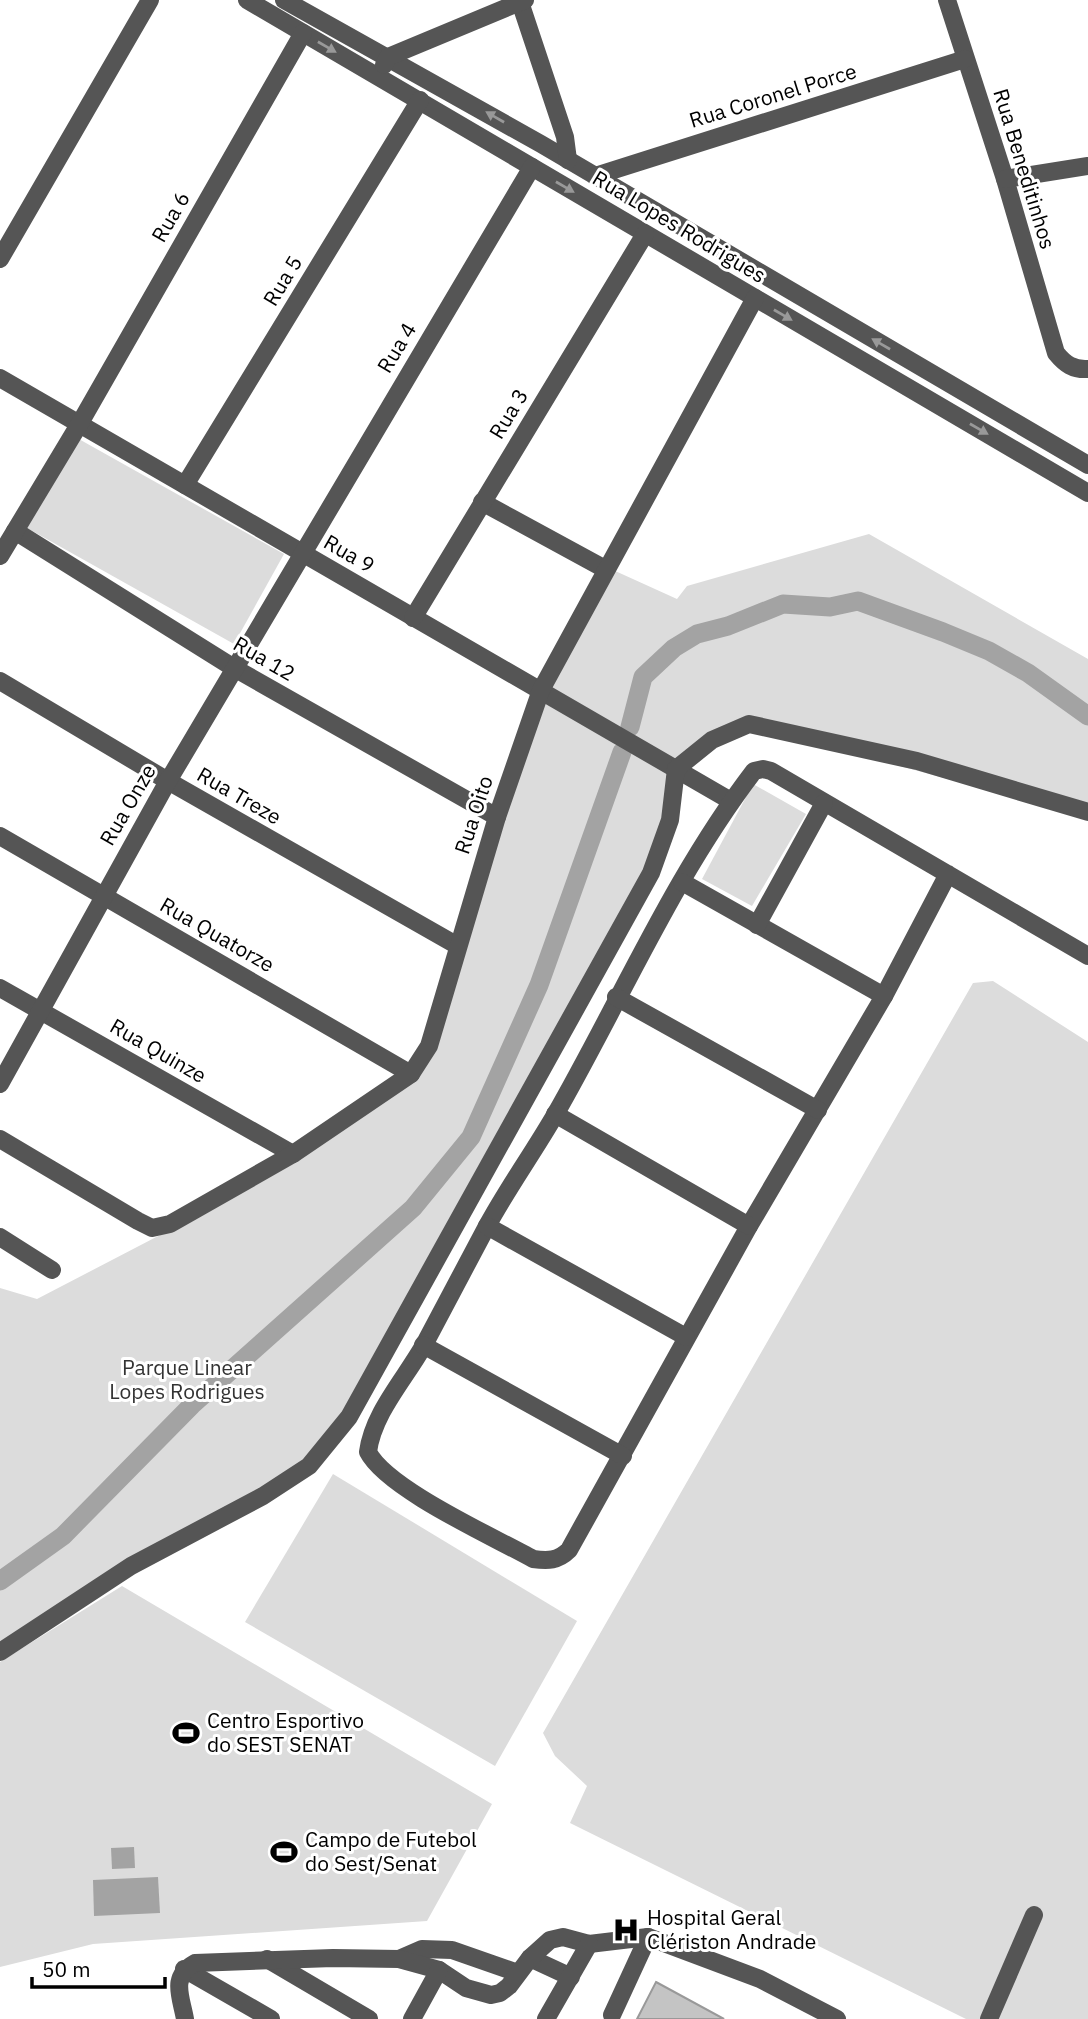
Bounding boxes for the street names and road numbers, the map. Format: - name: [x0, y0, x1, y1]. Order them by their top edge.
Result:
- street label: Rua Coronel Porce: [686, 56, 860, 134]
- street label: Rua Beneditinhos: [987, 85, 1063, 252]
- street label: Rua Lopes Rodrigues: [588, 163, 771, 289]
- street label: Rua 6: [144, 186, 196, 247]
- street label: Rua 5: [256, 250, 308, 311]
- street label: Rua 4: [370, 317, 422, 378]
- street label: Rua 3: [482, 383, 534, 444]
- street label: Rua 9: [319, 527, 380, 579]
- street label: Rua 12: [229, 629, 300, 687]
- street label: Rua Onze: [93, 759, 162, 850]
- street label: Rua Treze: [192, 760, 287, 830]
- street label: Rua Oito: [447, 772, 499, 857]
- street label: Rua Quatorze: [155, 890, 280, 978]
- street label: Rua Quinze: [105, 1011, 212, 1089]

